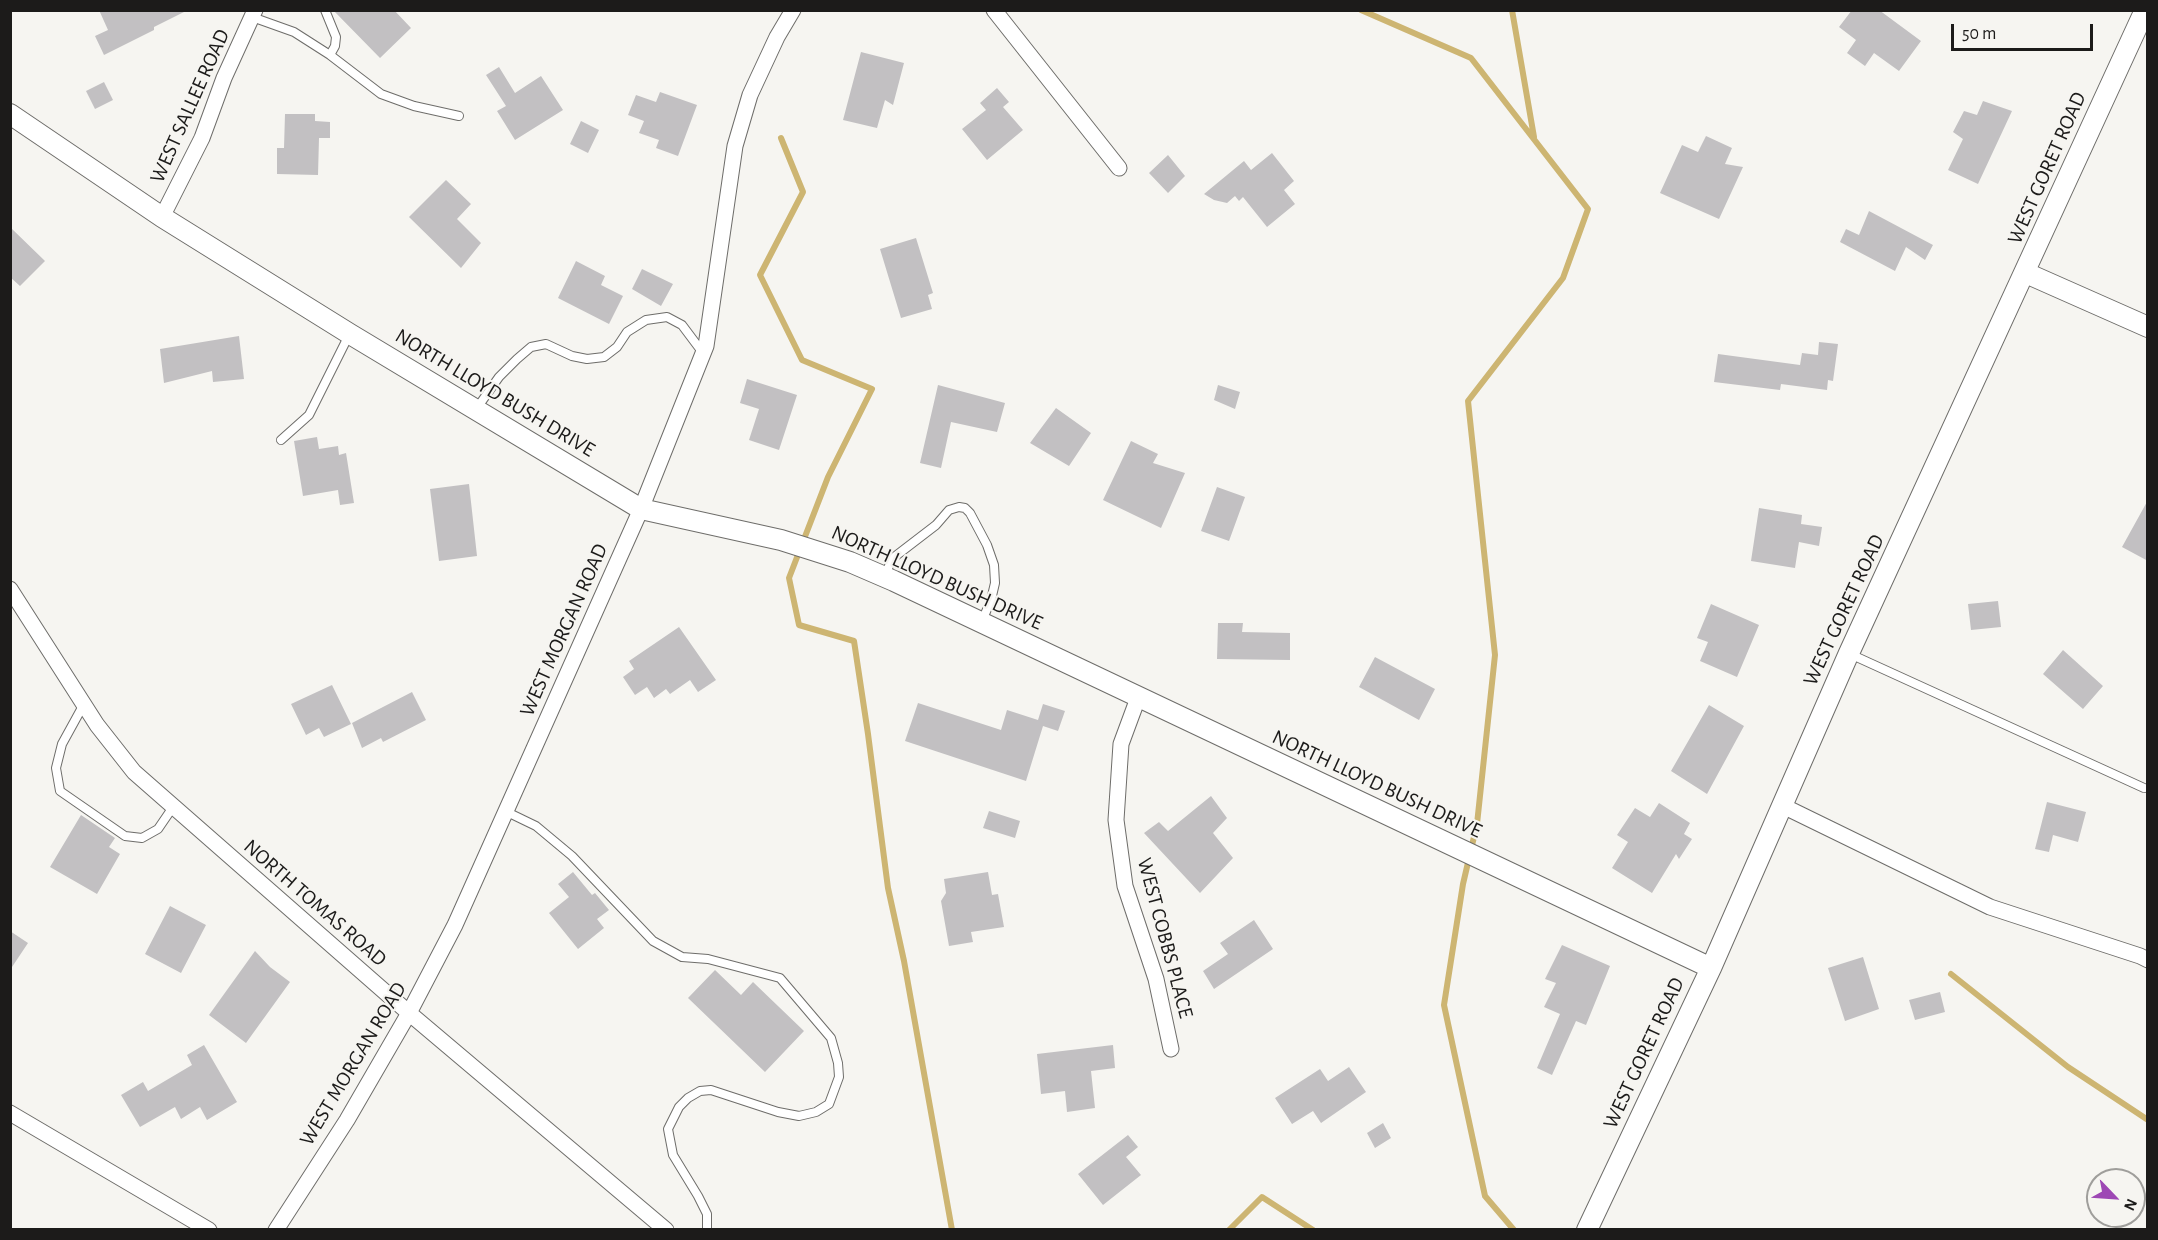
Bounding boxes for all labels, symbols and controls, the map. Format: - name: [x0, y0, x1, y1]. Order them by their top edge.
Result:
- scale bar: [1954, 12, 2096, 50]
- street label: WEST SALLEE ROAD: [145, 25, 235, 187]
- text: 50 m: [1962, 25, 1996, 43]
- street label: WEST GORET ROAD: [2002, 88, 2092, 248]
- street label: NORTH LLOYD BUSH DRIVE: [391, 323, 599, 463]
- street label: NORTH LLOYD BUSH DRIVE: [828, 520, 1046, 636]
- street label: WEST GORET ROAD: [1798, 530, 1890, 690]
- street label: WEST MORGAN ROAD: [515, 540, 613, 720]
- street label: NORTH LLOYD BUSH DRIVE: [1268, 724, 1486, 844]
- street label: NORTH TOMAS ROAD: [238, 834, 392, 972]
- street label: WEST COBBS PLACE: [1131, 855, 1199, 1021]
- street label: WEST GORET ROAD: [1598, 973, 1690, 1133]
- street label: WEST MORGAN ROAD: [294, 978, 412, 1150]
- north arrow: [2086, 1168, 2146, 1228]
- text: N: [2121, 1196, 2140, 1213]

